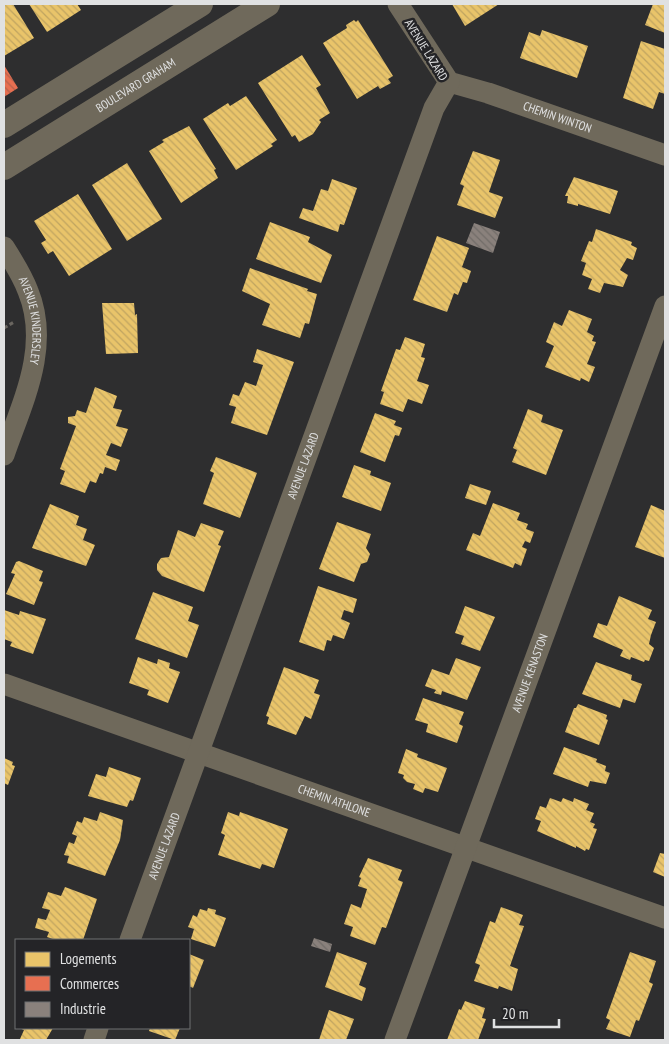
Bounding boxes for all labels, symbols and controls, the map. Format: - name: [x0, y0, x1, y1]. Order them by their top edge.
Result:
- street label: AVENUE LAZARD: [402, 16, 451, 83]
- street label: BOULEVARD GRAHAM: [93, 55, 178, 115]
- street label: CHEMIN WINTON: [521, 98, 594, 136]
- street label: AVENUE KINDERSLEY: [16, 274, 45, 366]
- street label: AVENUE LAZARD: [284, 430, 322, 501]
- street label: AVENUE KENASTON: [508, 631, 551, 714]
- street label: CHEMIN ATHLONE: [296, 781, 372, 820]
- street label: AVENUE LAZARD: [145, 811, 183, 881]
- legend: [15, 939, 190, 1029]
- text: Logements: [60, 949, 116, 968]
- text: Commerces: [60, 974, 119, 993]
- scale bar: [494, 996, 559, 1028]
- text: Industrie: [60, 999, 106, 1018]
- text: 20 m: [502, 1004, 528, 1023]

